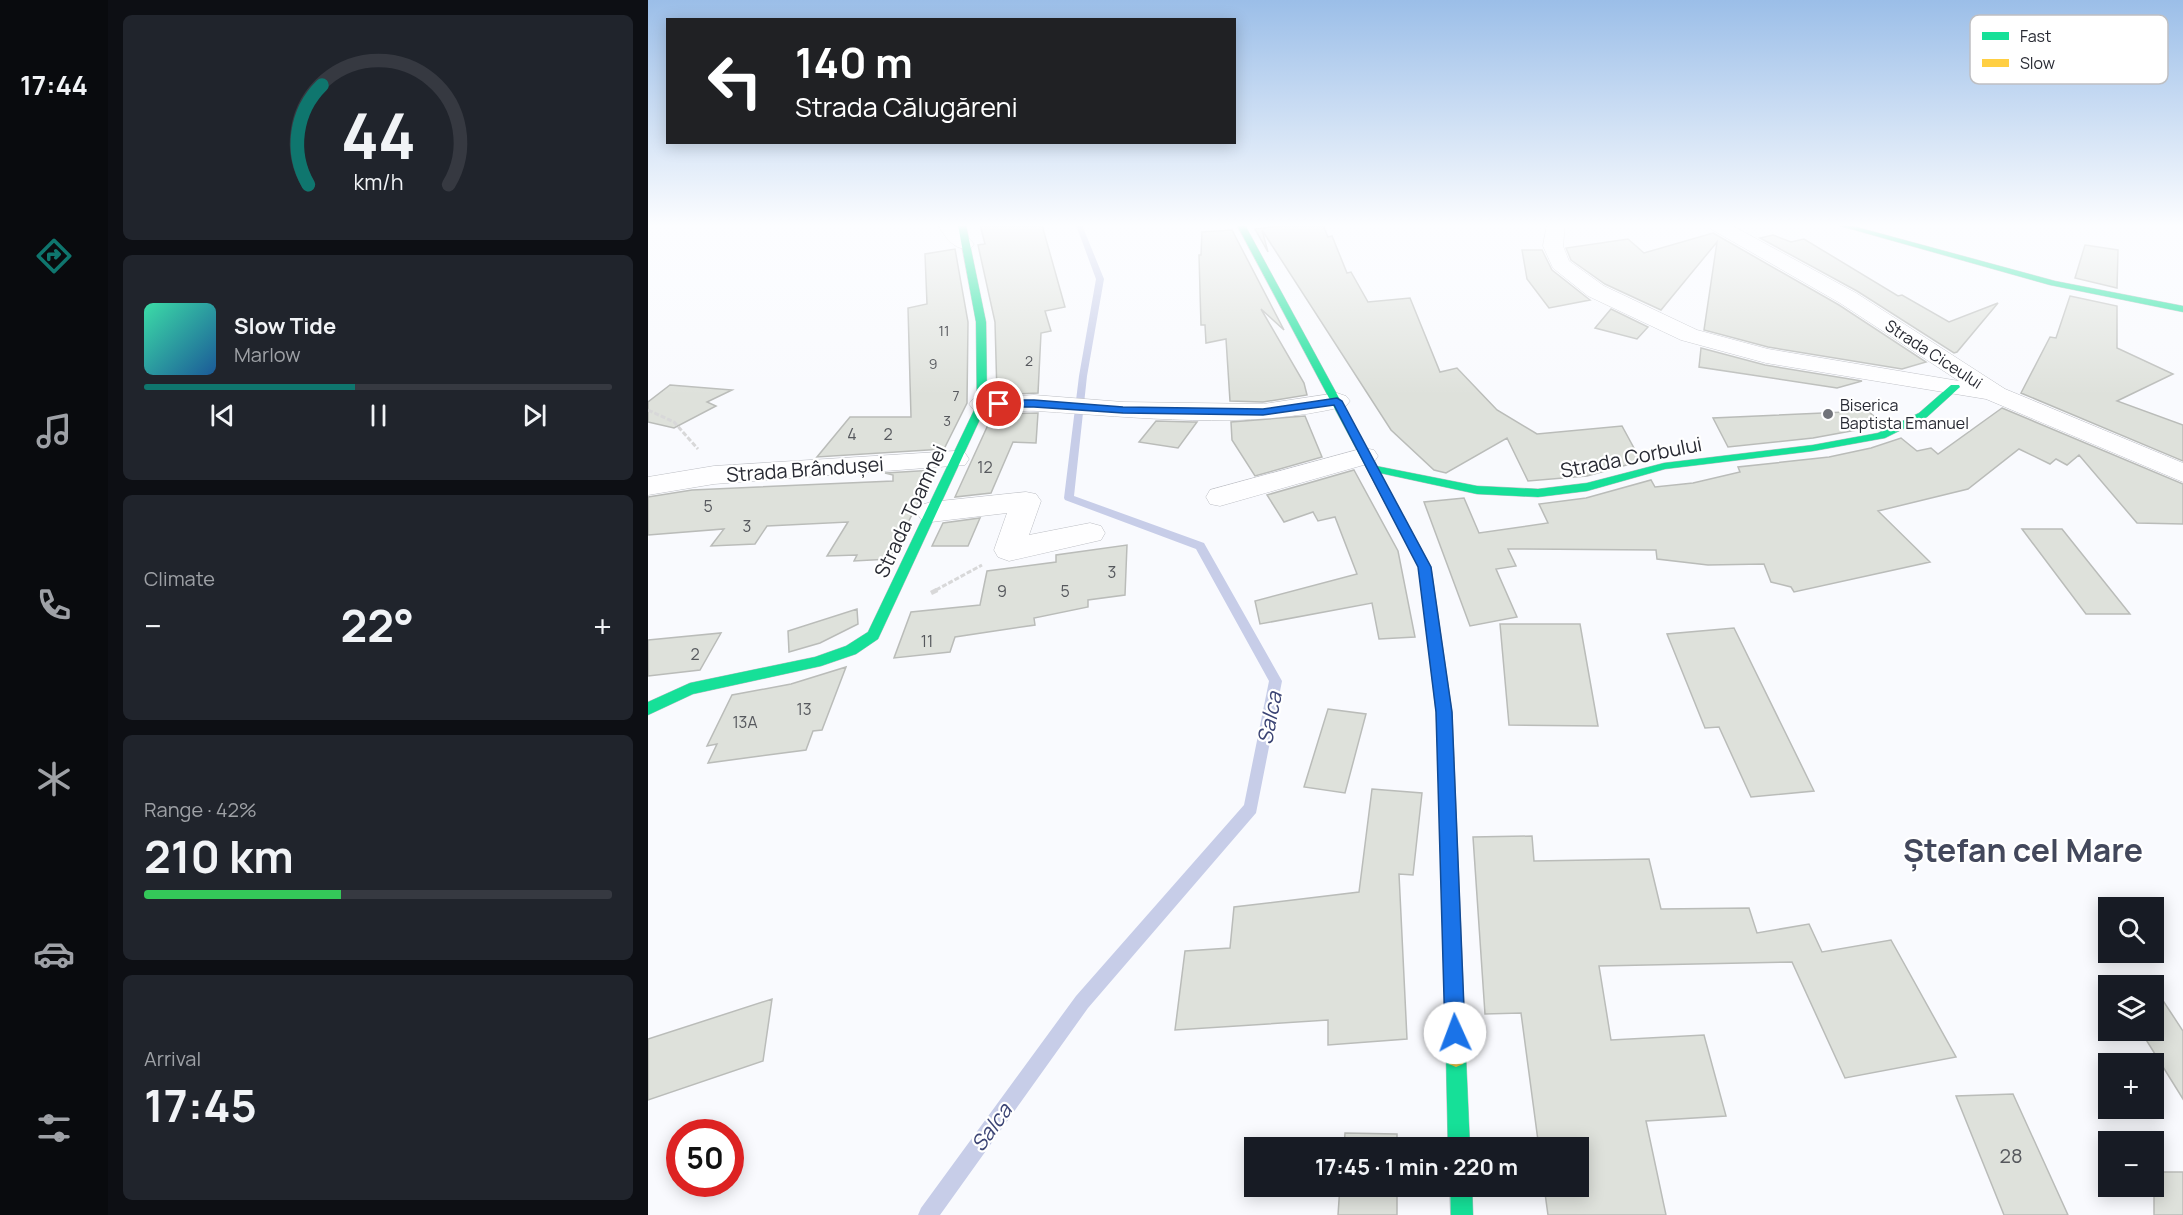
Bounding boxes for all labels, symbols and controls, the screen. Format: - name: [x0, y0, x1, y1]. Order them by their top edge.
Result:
- legend: [1970, 15, 2168, 84]
- text: Fast: [2020, 25, 2051, 47]
- text: 140 m: [795, 33, 913, 91]
- icon: left: [696, 42, 774, 120]
- text: Slow: [2020, 52, 2055, 74]
- text: 17:44: [20, 66, 88, 103]
- text: Strada Călugăreni: [795, 88, 1018, 125]
- text: 44: [340, 92, 416, 178]
- text: km/h: [353, 167, 403, 196]
- icon: directions: [33, 235, 75, 277]
- text: Slow Tide: [234, 311, 336, 341]
- street label: Strada Ciceului: [1881, 314, 1987, 394]
- house number: 11: [939, 321, 949, 340]
- text: Marlow: [234, 341, 301, 368]
- house number: 2: [1025, 351, 1033, 370]
- house number: 9: [929, 354, 937, 373]
- pin: [973, 378, 1024, 429]
- house number: 7: [952, 386, 960, 405]
- icon: arrive: [982, 387, 1015, 420]
- place label: Biserica Baptista Emanuel: [1840, 394, 1969, 434]
- icon: previous: [206, 399, 239, 432]
- icon: pause: [362, 399, 395, 432]
- icon: next: [518, 399, 551, 432]
- marker: Biserica Baptista Emanuel: [1821, 407, 1835, 421]
- icon: music: [33, 410, 75, 452]
- house number: 3: [943, 411, 951, 430]
- house number: 4: [847, 423, 857, 445]
- house number: 2: [883, 423, 893, 445]
- street label: Strada Corbului: [1558, 430, 1704, 484]
- street label: Strada Toamnei: [867, 440, 953, 582]
- street label: Strada Brândușei: [725, 450, 885, 488]
- house number: 12: [977, 456, 993, 478]
- house number: 5: [703, 495, 713, 517]
- house number: 3: [743, 515, 751, 537]
- house number: 3: [1108, 561, 1116, 583]
- text: Climate: [144, 565, 215, 592]
- house number: 9: [997, 580, 1007, 602]
- house number: 5: [1060, 580, 1070, 602]
- icon: phone: [33, 584, 75, 626]
- text: 22°: [340, 594, 414, 656]
- text: −: [144, 603, 162, 648]
- text: +: [593, 603, 612, 648]
- house number: 11: [921, 630, 933, 652]
- house number: 2: [690, 643, 700, 665]
- water label: Salca: [1250, 688, 1288, 747]
- house number: 13: [796, 698, 812, 720]
- house number: 13A: [732, 711, 758, 733]
- icon: climate: [33, 758, 75, 800]
- text: Range · 42%: [144, 796, 257, 823]
- text: 210 km: [144, 825, 294, 887]
- district label: Ștefan cel Mare: [1903, 828, 2143, 872]
- map controls: [2098, 897, 2164, 1197]
- button: search: [2098, 897, 2164, 963]
- icon: car: [33, 933, 75, 975]
- button: layers: [2098, 975, 2164, 1041]
- position arrow: [1423, 1001, 1487, 1065]
- text: Arrival: [144, 1045, 201, 1072]
- button: +: [2098, 1053, 2164, 1119]
- text: 17:45: [144, 1074, 257, 1136]
- water label: Salca: [964, 1096, 1019, 1157]
- icon: filters: [33, 1107, 75, 1149]
- speed limit sign: 50: [666, 1119, 744, 1197]
- button: −: [2098, 1131, 2164, 1197]
- house number: 28: [1999, 1142, 2023, 1169]
- text: 17:45 · 1 min · 220 m: [1315, 1152, 1518, 1182]

